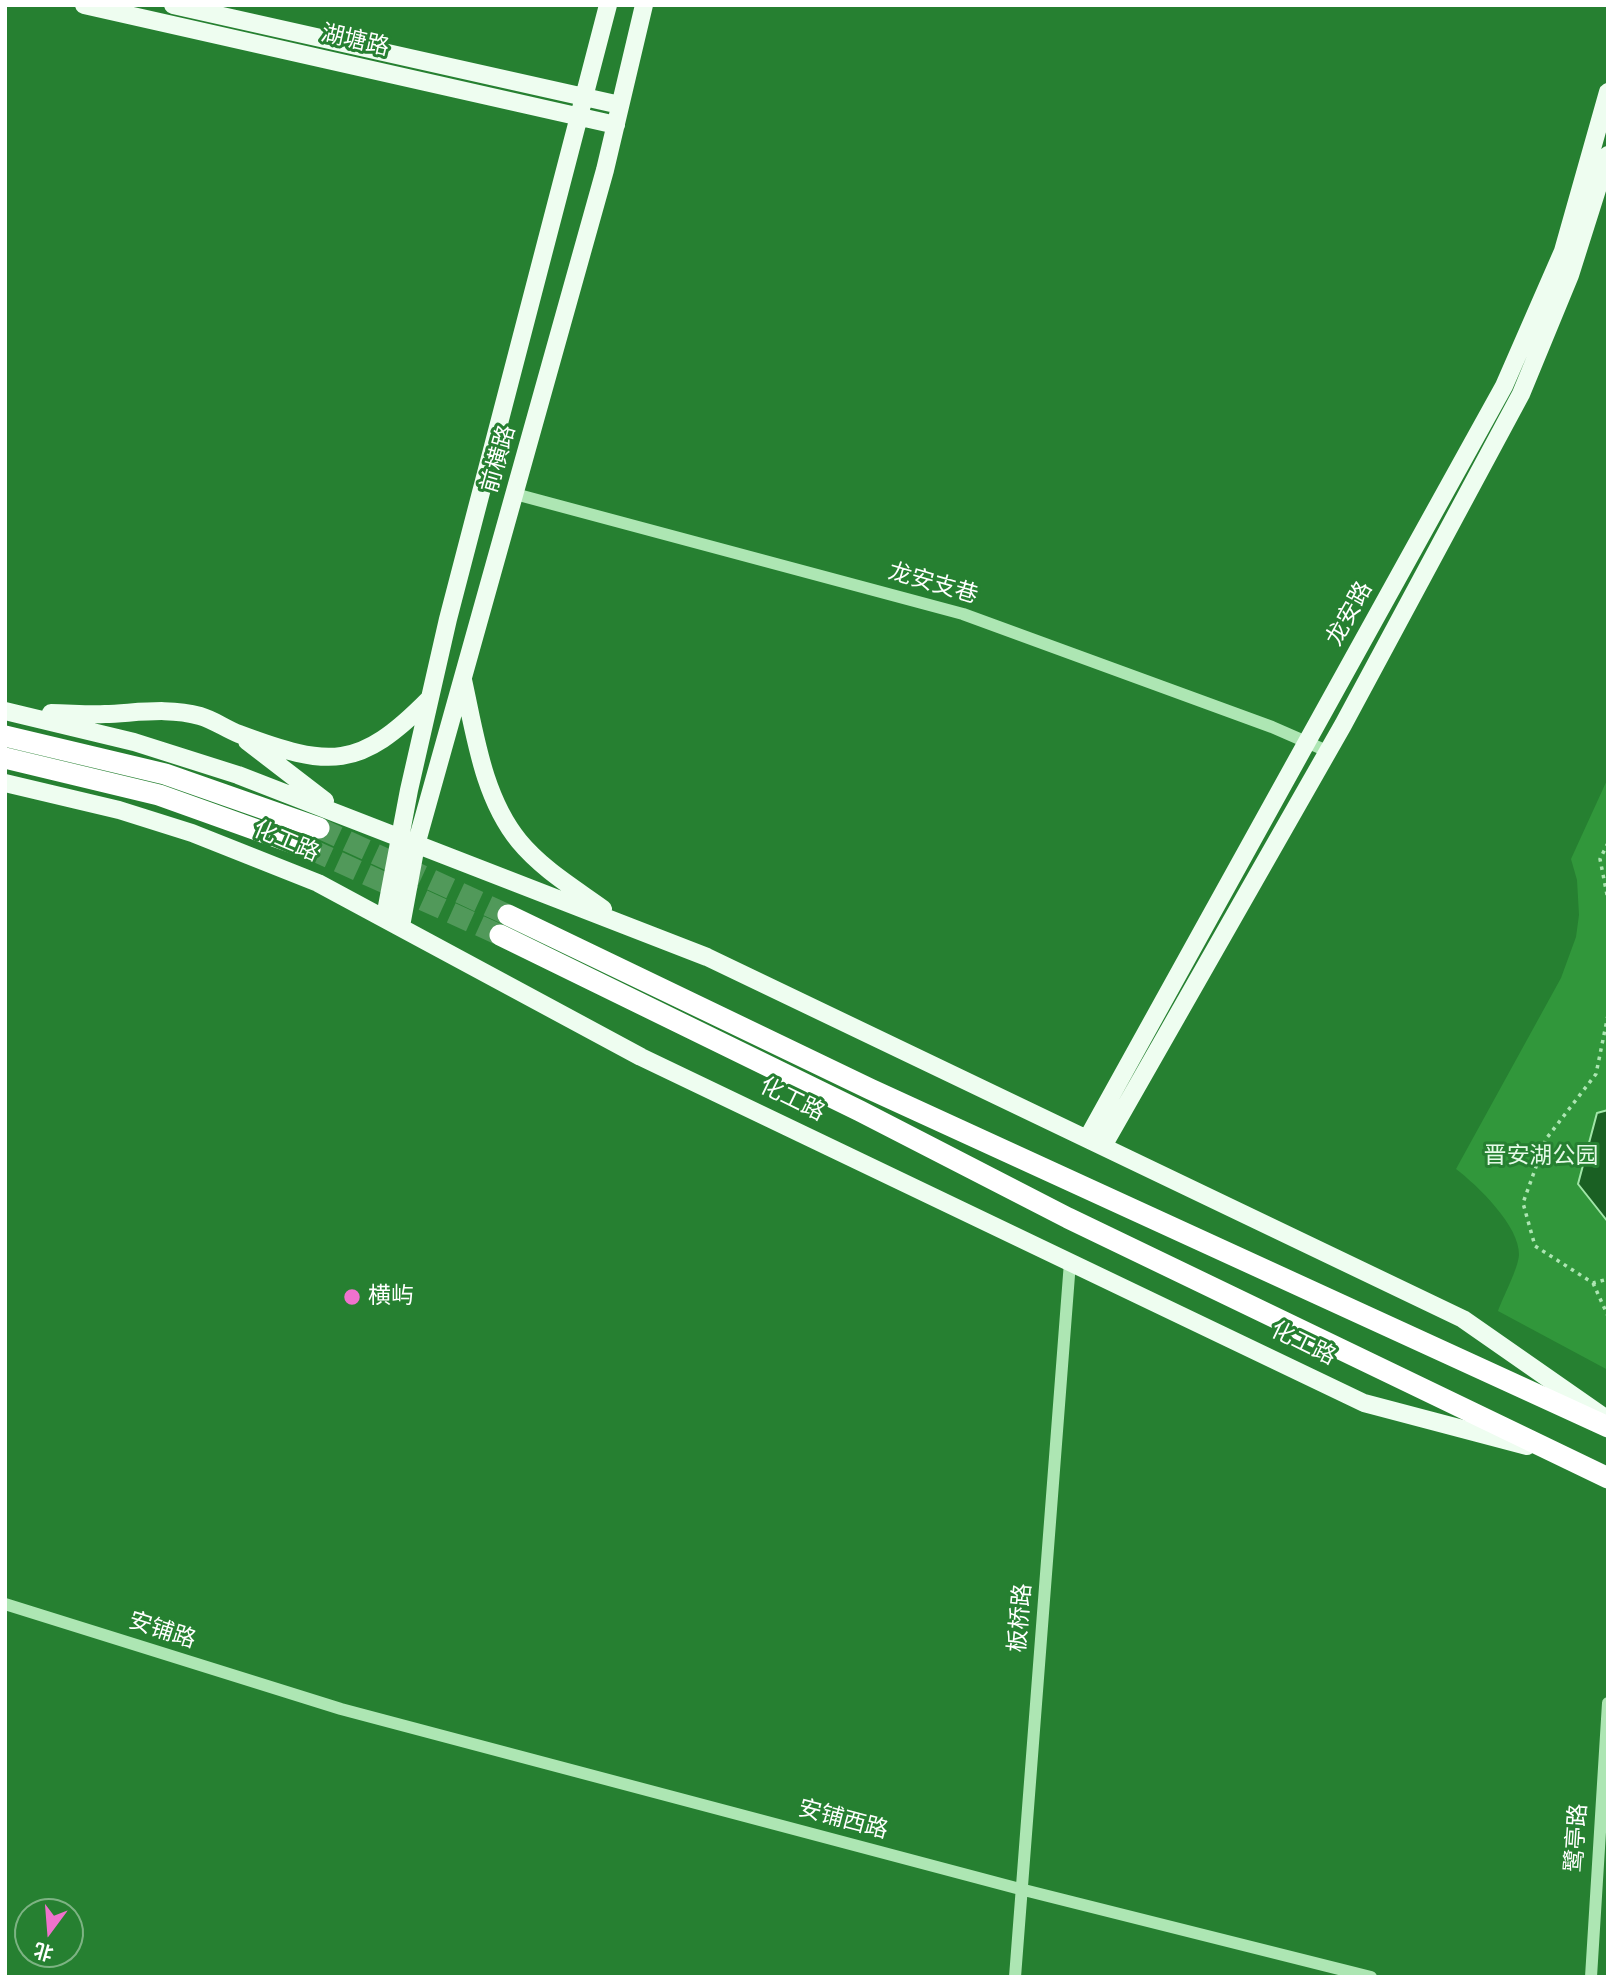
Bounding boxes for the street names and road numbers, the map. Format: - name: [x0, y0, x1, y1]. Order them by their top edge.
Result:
- street label: 湖塘路: [318, 20, 392, 62]
- street label: 前横路: [476, 422, 522, 496]
- street label: 龙安支巷: [885, 558, 981, 610]
- street label: 龙安路: [1321, 577, 1379, 651]
- street label: 化工路: [249, 816, 323, 868]
- street label: 化工路: [755, 1072, 829, 1128]
- street label: 化工路: [1266, 1316, 1340, 1372]
- street label: 板桥路: [1004, 1582, 1038, 1654]
- street label: 安铺路: [125, 1607, 199, 1655]
- street label: 安铺西路: [795, 1795, 891, 1845]
- street label: 鹭亭路: [1561, 1803, 1593, 1873]

